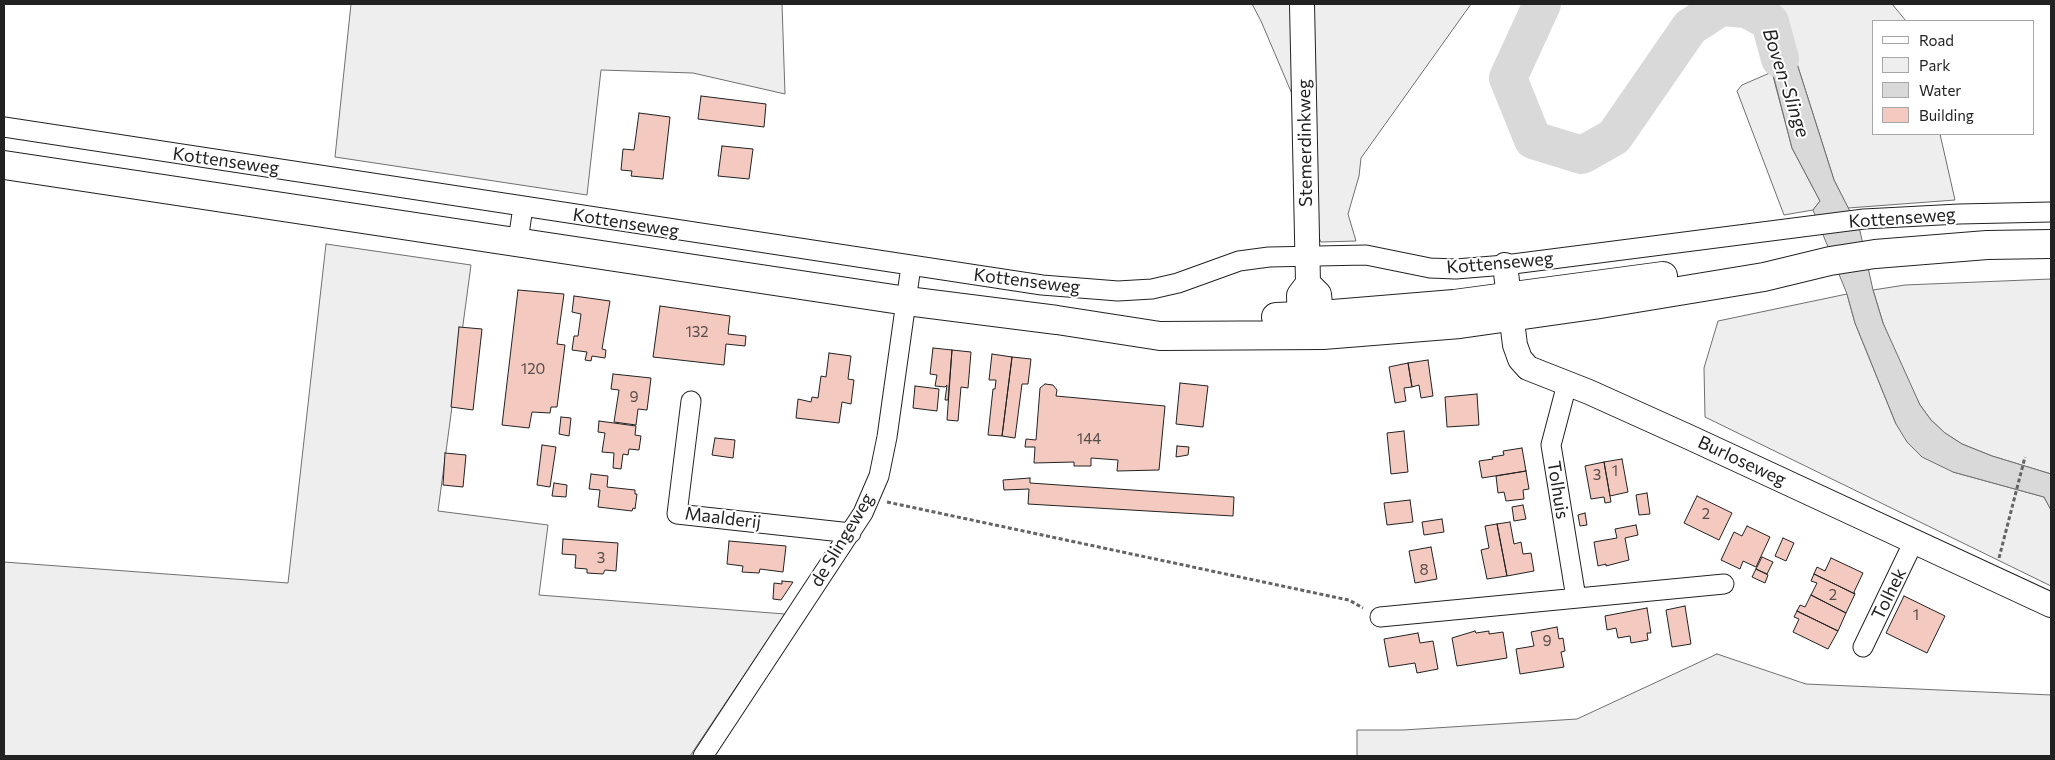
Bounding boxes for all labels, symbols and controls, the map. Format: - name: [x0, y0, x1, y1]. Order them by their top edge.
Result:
- legend: [1872, 20, 2035, 135]
- water label: Boven-Slinge: [1758, 26, 1814, 140]
- text: Road: [1919, 31, 1954, 49]
- text: Park: [1919, 56, 1950, 74]
- street label: Stemerdinkweg: [1293, 79, 1317, 207]
- text: Water: [1919, 81, 1961, 99]
- text: Building: [1919, 106, 1974, 124]
- street label: Kottenseweg: [171, 143, 281, 179]
- street label: Kottenseweg: [1848, 203, 1956, 233]
- street label: Kottenseweg: [571, 204, 681, 242]
- street label: Kottenseweg: [1446, 248, 1554, 278]
- street label: Kottenseweg: [972, 264, 1082, 298]
- house number: 132: [685, 323, 709, 341]
- house number: 120: [521, 360, 545, 378]
- house number: 9: [629, 388, 639, 406]
- house number: 144: [1077, 430, 1101, 448]
- street label: Burloseweg: [1694, 431, 1790, 491]
- street label: Tolhuis: [1543, 459, 1573, 521]
- house number: 1: [1612, 462, 1618, 480]
- house number: 3: [1593, 466, 1601, 484]
- street label: de Slingeweg: [806, 489, 878, 591]
- street label: Maalderij: [684, 503, 762, 533]
- house number: 2: [1702, 505, 1710, 523]
- house number: 3: [597, 549, 605, 567]
- house number: 8: [1419, 561, 1429, 579]
- street label: Tolhek: [1867, 565, 1911, 623]
- house number: 2: [1829, 586, 1837, 604]
- house number: 1: [1913, 606, 1919, 624]
- house number: 9: [1542, 632, 1552, 650]

